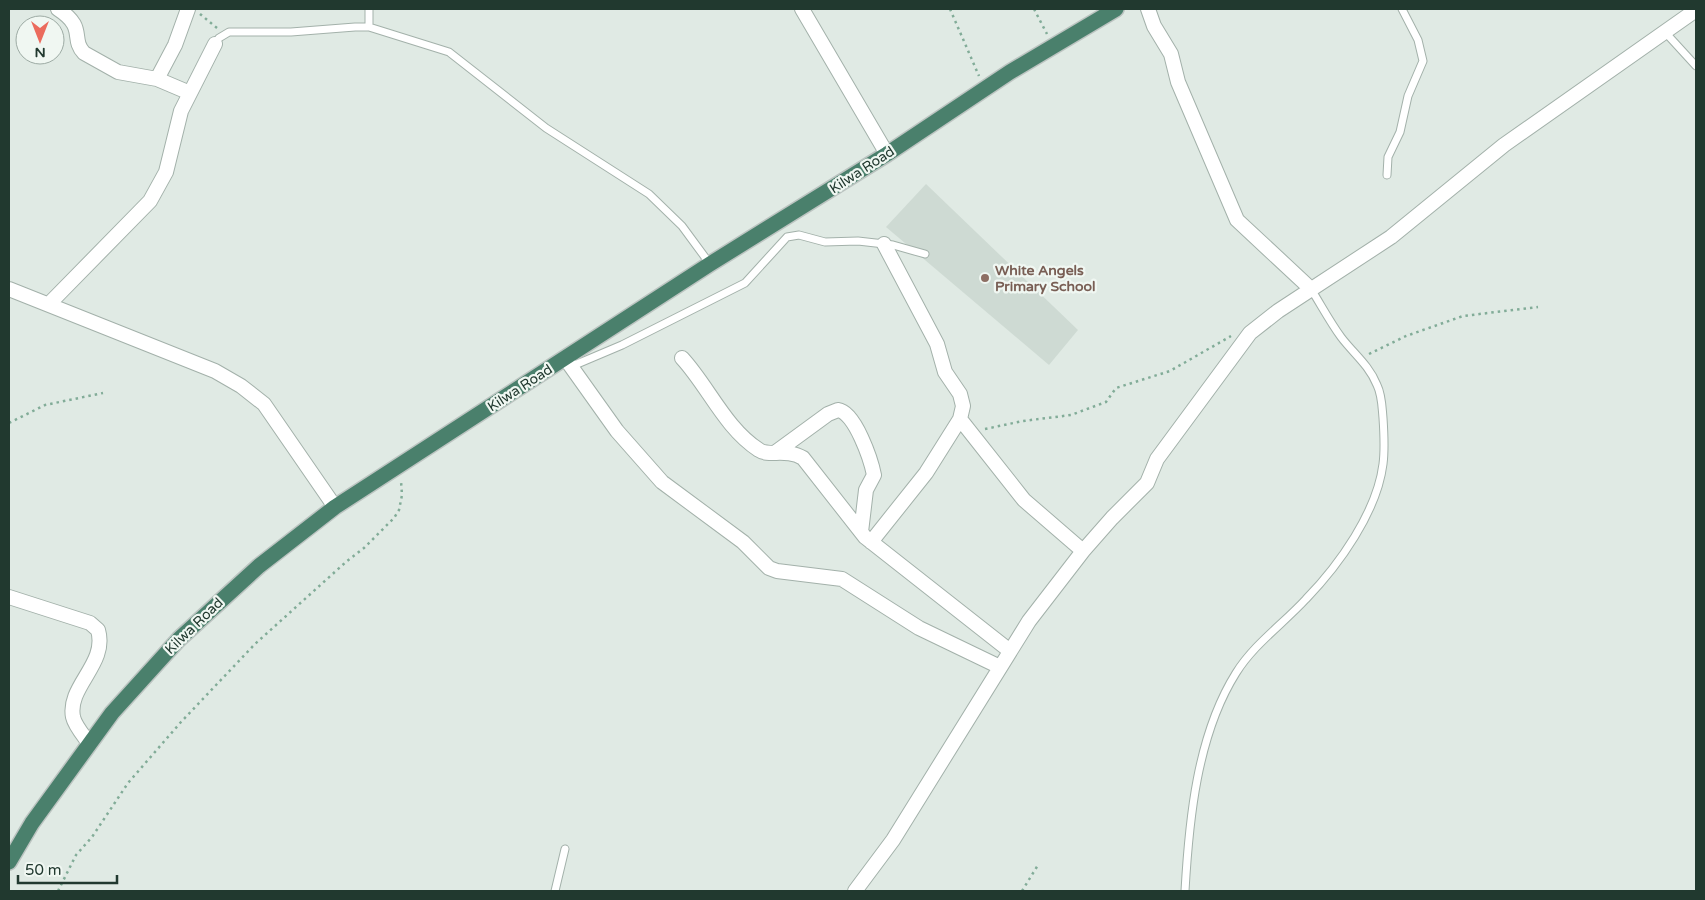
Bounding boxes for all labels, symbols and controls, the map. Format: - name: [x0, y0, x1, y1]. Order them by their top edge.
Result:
- north arrow: [15, 15, 65, 65]
- text: N: [34, 44, 46, 61]
- street label: Kilwa Road: [826, 143, 898, 197]
- place label: White Angels Primary School: [995, 262, 1096, 295]
- marker: White Angels Primary School: [979, 272, 991, 284]
- street label: Kilwa Road: [484, 361, 556, 415]
- street label: Kilwa Road: [161, 594, 227, 658]
- scale bar: [18, 852, 116, 884]
- text: 50 m: [25, 861, 62, 879]

